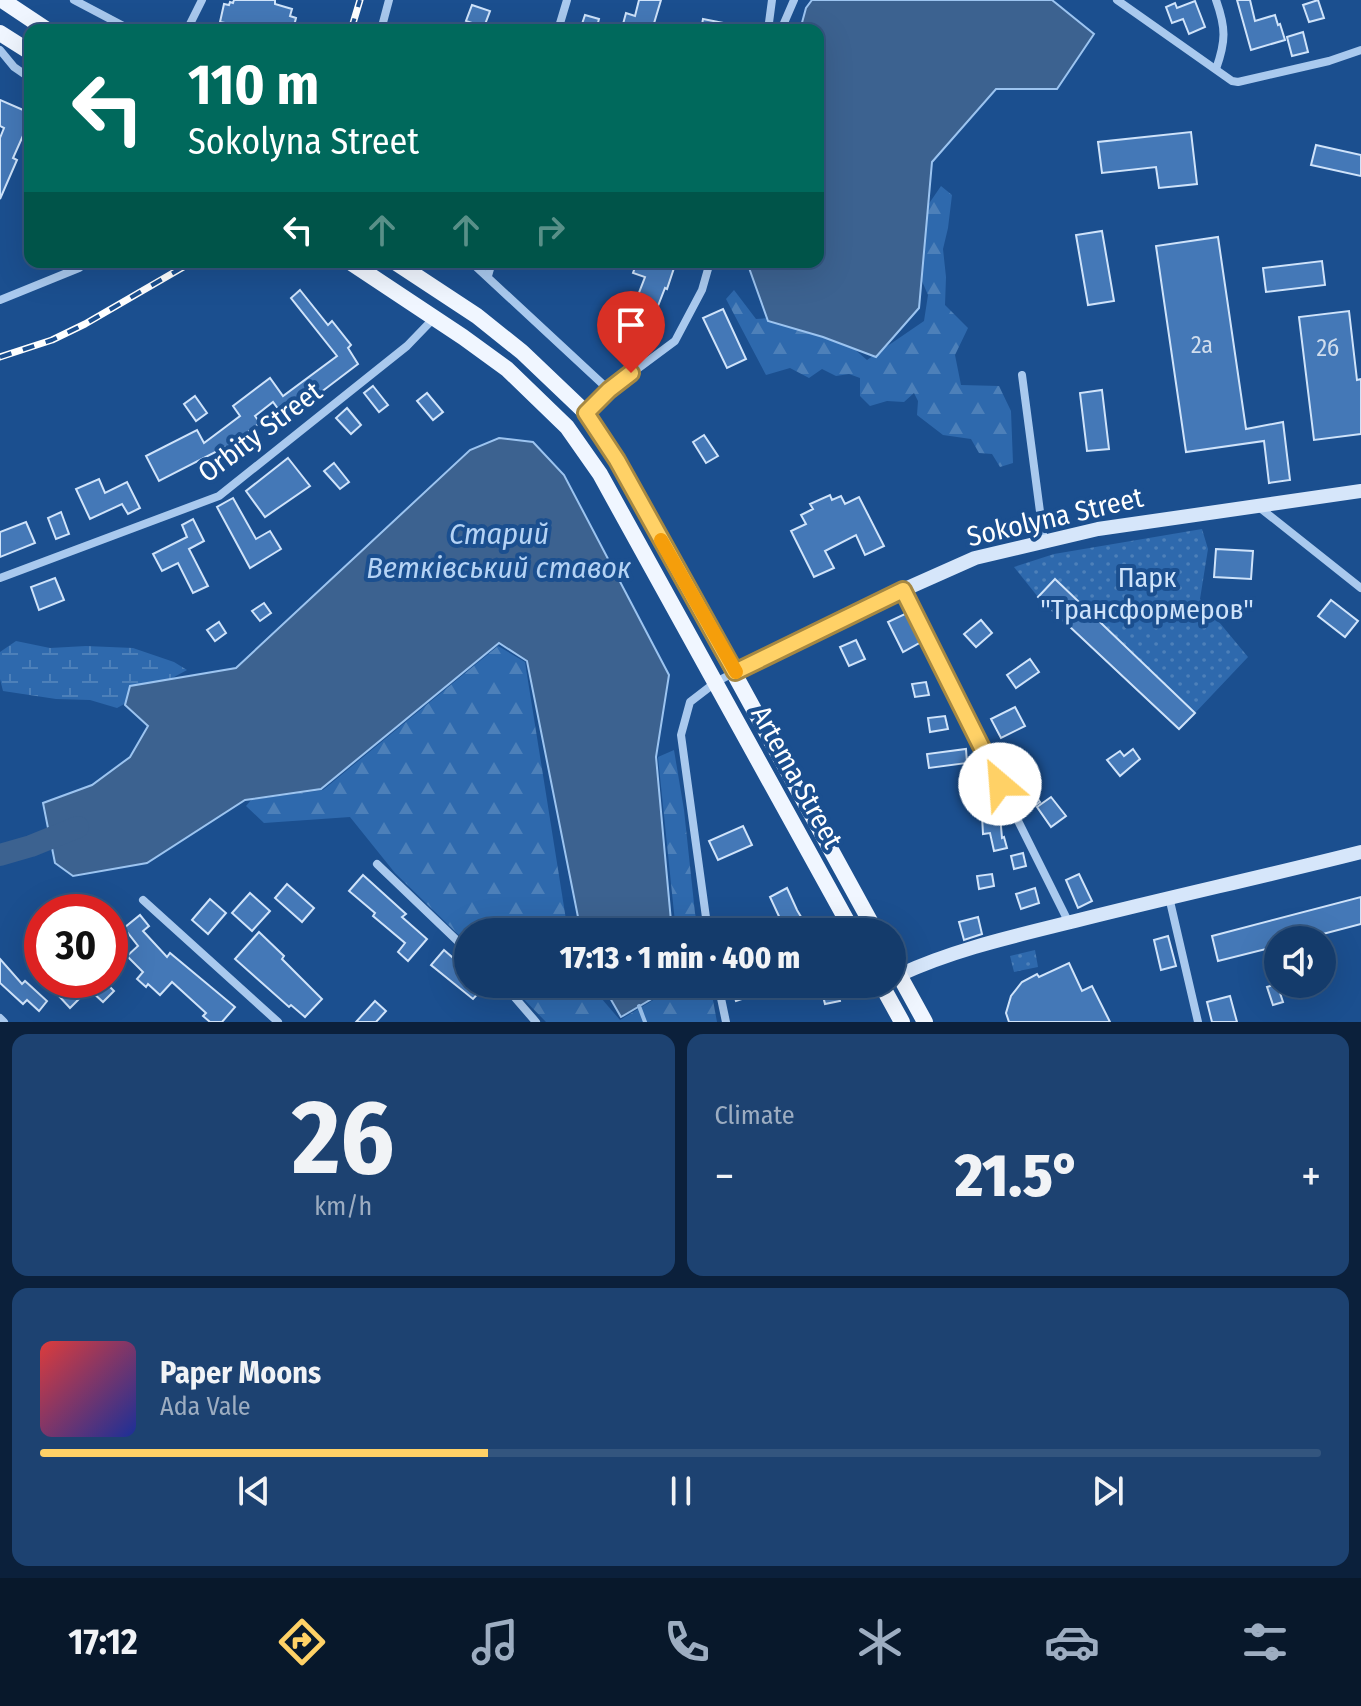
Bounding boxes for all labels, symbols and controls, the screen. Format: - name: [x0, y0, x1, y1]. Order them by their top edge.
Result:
- text: 110 m: [188, 52, 319, 119]
- icon: left: [56, 56, 160, 160]
- text: Sokolyna Street: [188, 120, 419, 164]
- icon: left: [276, 208, 320, 252]
- icon: ahead: [360, 208, 404, 252]
- icon: ahead: [444, 208, 488, 252]
- icon: right: [528, 208, 572, 252]
- pin: [597, 291, 665, 373]
- icon: arrive: [609, 303, 653, 347]
- house number: 2а: [1191, 331, 1213, 359]
- house number: 2б: [1316, 334, 1340, 362]
- street label: Orbity Street: [192, 374, 329, 489]
- street label: Sokolyna Street: [964, 481, 1147, 553]
- water label: Старий Ветківський ставок: [366, 516, 632, 586]
- park label: Парк "Трансформеров": [1040, 561, 1254, 626]
- street label: Artema Street: [744, 700, 850, 855]
- position arrow: [958, 742, 1042, 826]
- speed limit sign: 30: [24, 894, 128, 998]
- map controls: [1264, 926, 1336, 998]
- button: sound: [1264, 926, 1336, 998]
- text: 17:13 · 1 min · 400 m: [560, 940, 800, 976]
- text: 26: [292, 1076, 395, 1201]
- text: Climate: [715, 1100, 795, 1131]
- text: 21.5°: [955, 1140, 1080, 1212]
- text: −: [715, 1150, 734, 1203]
- text: +: [1301, 1150, 1321, 1203]
- text: km/h: [314, 1191, 372, 1222]
- text: Paper Moons: [160, 1355, 321, 1391]
- text: Ada Vale: [160, 1391, 251, 1422]
- icon: previous: [232, 1469, 276, 1513]
- icon: pause: [659, 1469, 703, 1513]
- icon: next: [1086, 1469, 1130, 1513]
- icon: directions: [274, 1614, 330, 1670]
- icon: music: [467, 1614, 523, 1670]
- icon: phone: [659, 1614, 715, 1670]
- icon: climate: [852, 1614, 908, 1670]
- icon: car: [1044, 1614, 1100, 1670]
- icon: filters: [1237, 1614, 1293, 1670]
- text: 17:12: [68, 1620, 138, 1664]

